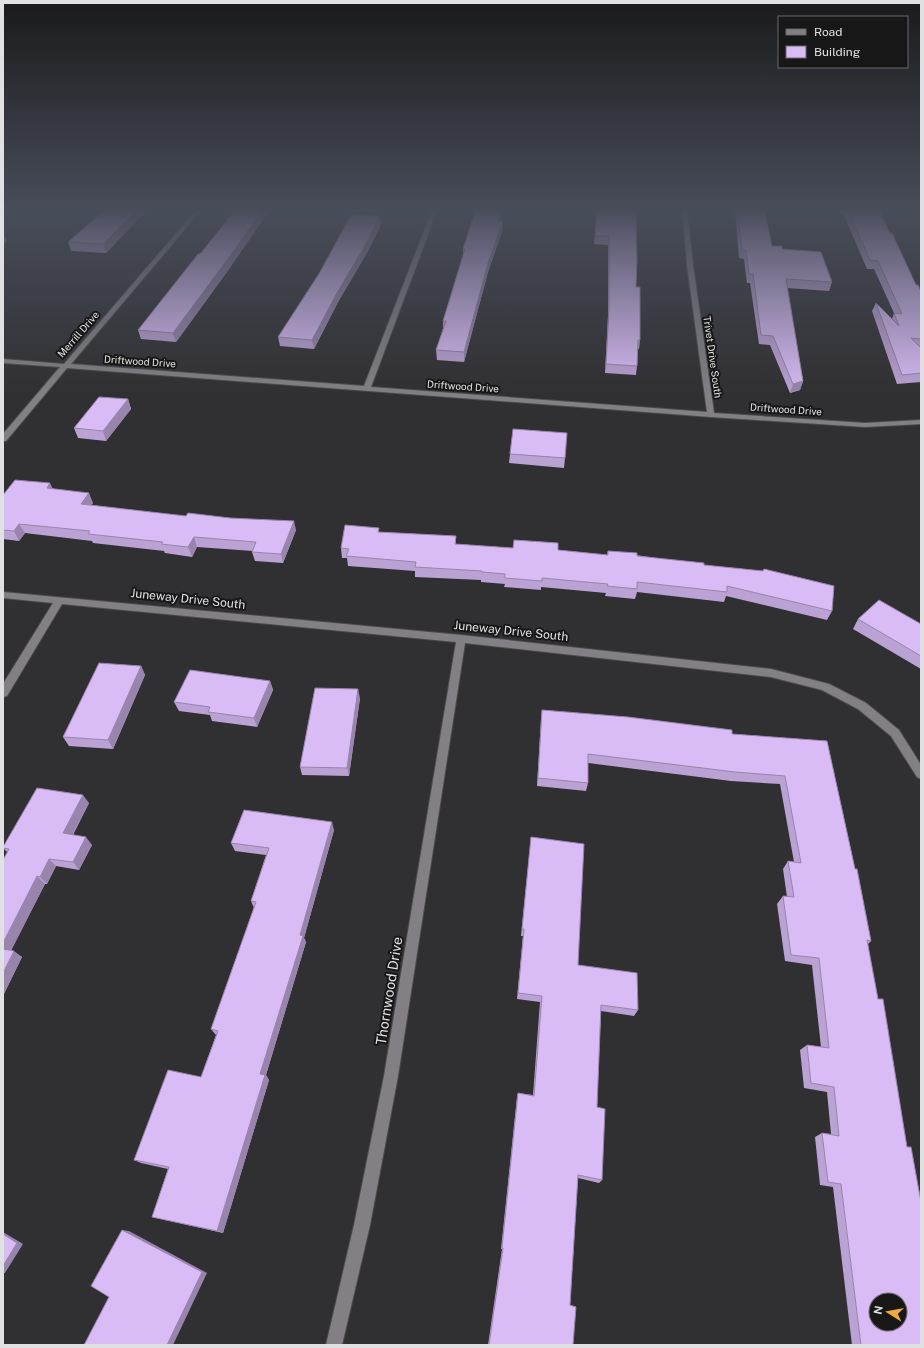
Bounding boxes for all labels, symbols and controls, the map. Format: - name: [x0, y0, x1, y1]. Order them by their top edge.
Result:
- legend: [778, 16, 908, 68]
- text: Road: [814, 25, 842, 39]
- text: Building: [814, 45, 860, 59]
- street label: Merrill Drive: [55, 308, 101, 359]
- street label: Trivet Drive South: [701, 315, 725, 399]
- street label: Driftwood Drive: [104, 352, 177, 370]
- street label: Driftwood Drive: [427, 377, 500, 395]
- street label: Driftwood Drive: [750, 400, 823, 418]
- street label: Juneway Drive South: [130, 586, 246, 612]
- street label: Juneway Drive South: [453, 618, 569, 644]
- street label: Thornwood Drive: [373, 936, 405, 1046]
- north arrow: [868, 1292, 908, 1332]
- text: N: [871, 1305, 885, 1315]

